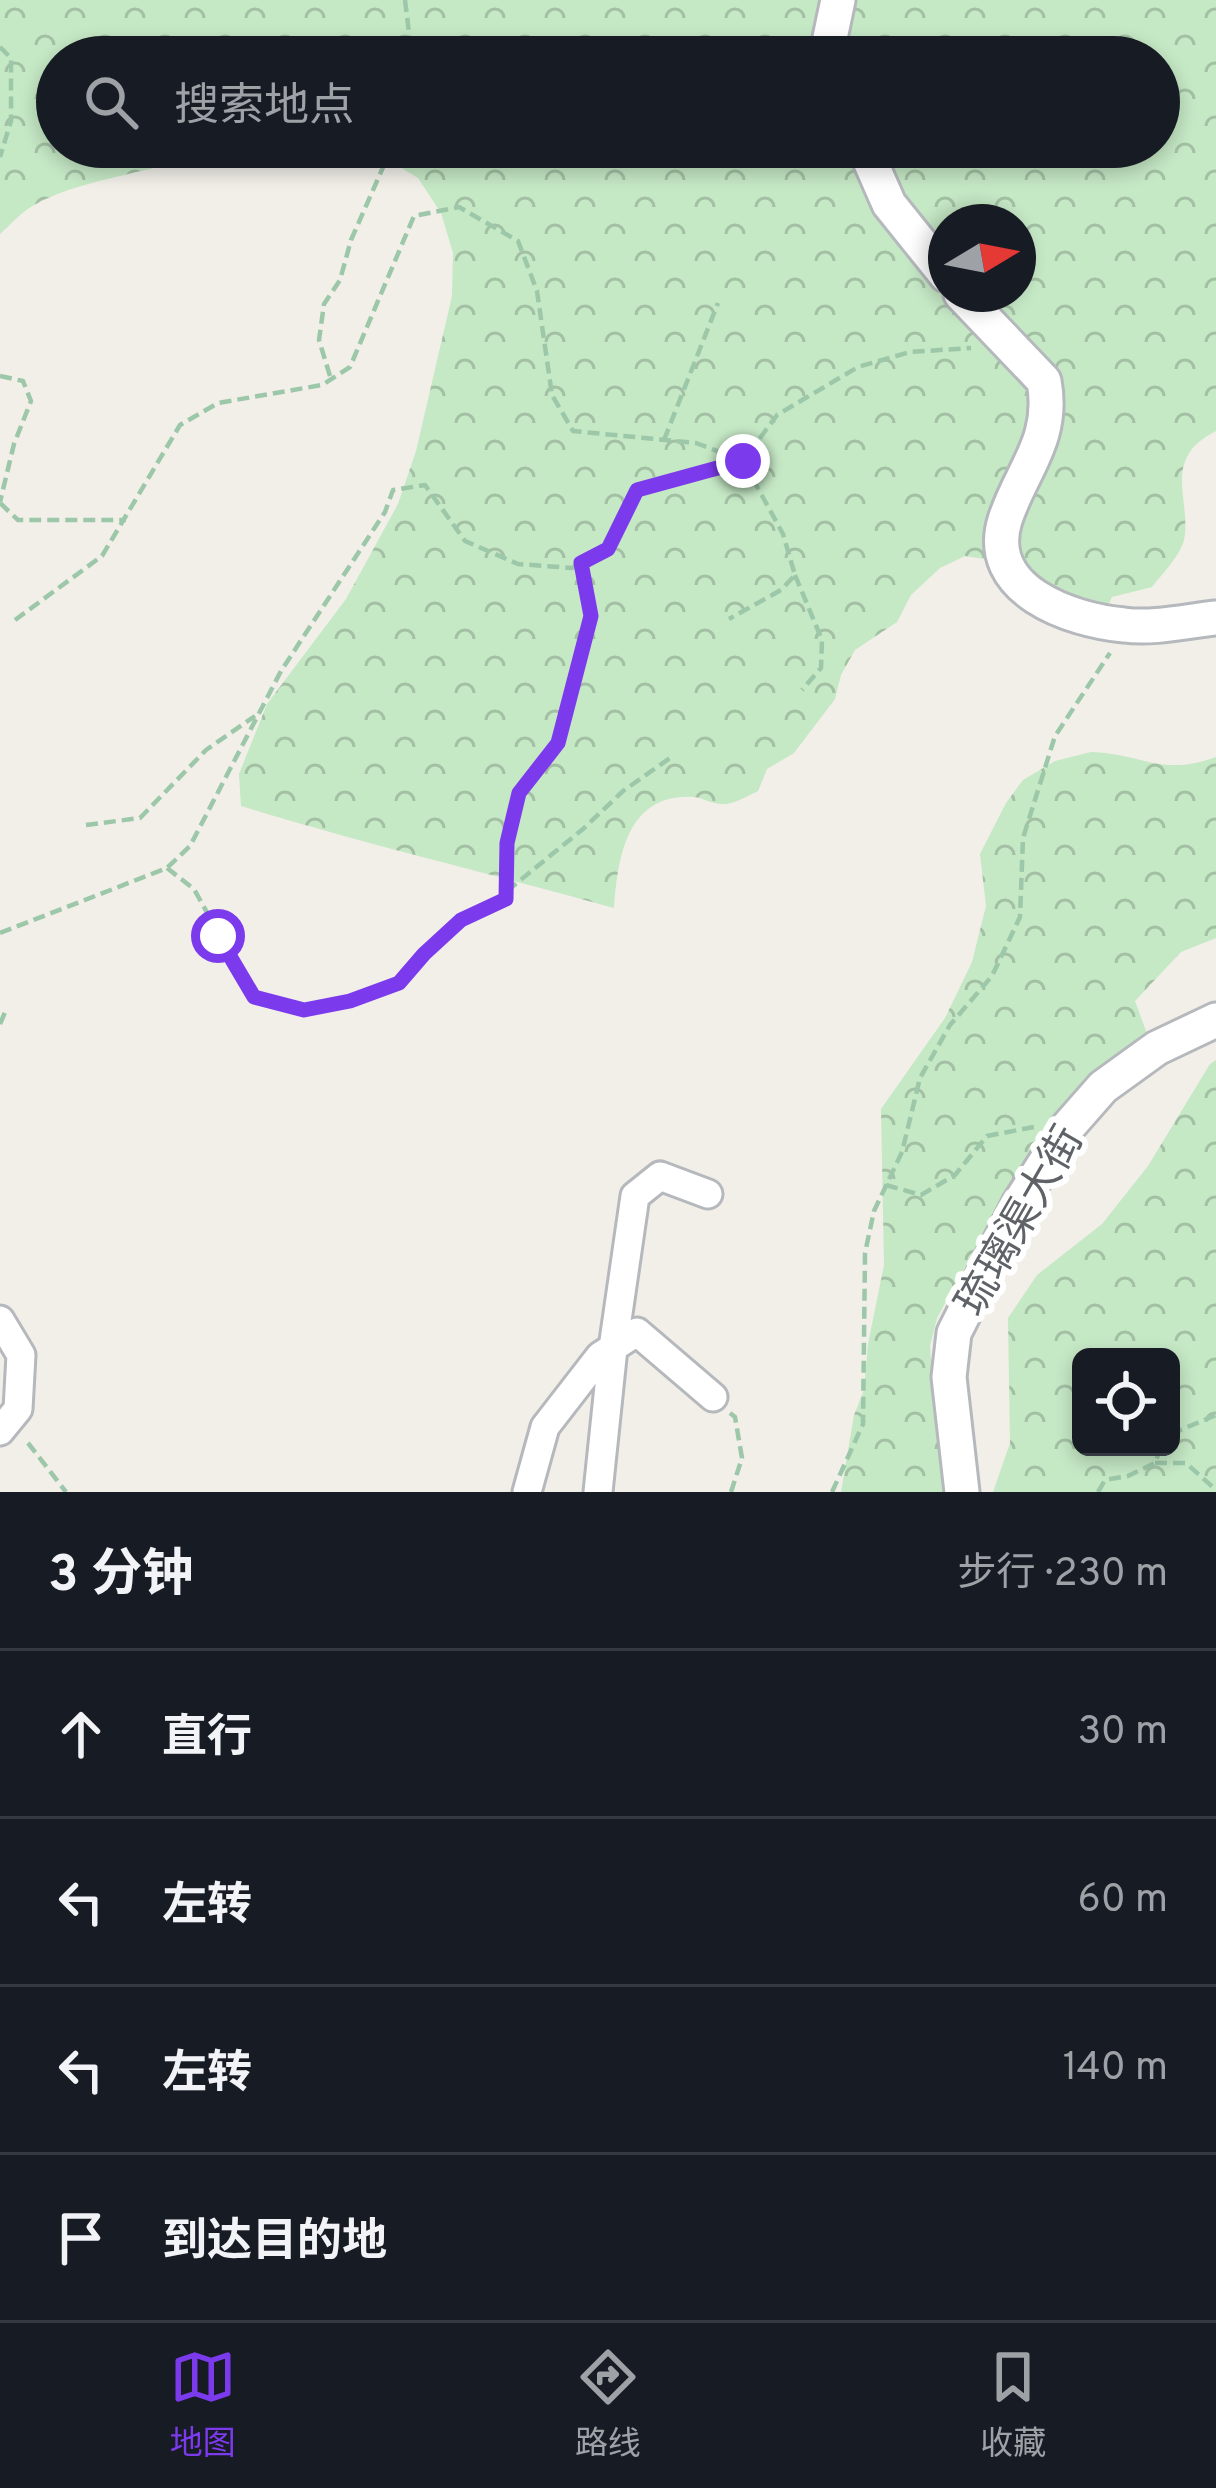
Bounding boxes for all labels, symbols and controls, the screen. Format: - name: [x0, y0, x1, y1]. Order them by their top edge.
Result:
- search box: [36, 36, 1180, 168]
- icon: search: [78, 69, 144, 135]
- text: 搜索地点: [174, 80, 354, 137]
- north arrow: [928, 204, 1036, 312]
- route end: [716, 434, 770, 488]
- route start: [191, 909, 245, 963]
- street label: 琉璃渠大街: [946, 1118, 1097, 1326]
- map controls: [1072, 1348, 1180, 1456]
- button: locate: [1072, 1348, 1180, 1456]
- text: 3 分钟: [48, 1545, 193, 1610]
- text: 步行 · 230 m: [957, 1551, 1168, 1600]
- icon: ahead: [48, 1701, 114, 1767]
- text: 30 m: [1078, 1709, 1168, 1758]
- text: 直行: [162, 1711, 252, 1768]
- icon: left: [48, 1869, 114, 1935]
- text: 60 m: [1077, 1877, 1168, 1926]
- text: 左转: [162, 1879, 252, 1936]
- icon: left: [48, 2037, 114, 2103]
- text: 140 m: [1063, 2045, 1168, 2094]
- text: 左转: [162, 2047, 252, 2104]
- icon: arrive: [48, 2205, 114, 2271]
- text: 到达目的地: [162, 2215, 387, 2272]
- tab: 地图: [170, 2344, 236, 2467]
- tab: 路线: [575, 2344, 641, 2467]
- tab: 收藏: [980, 2344, 1046, 2467]

